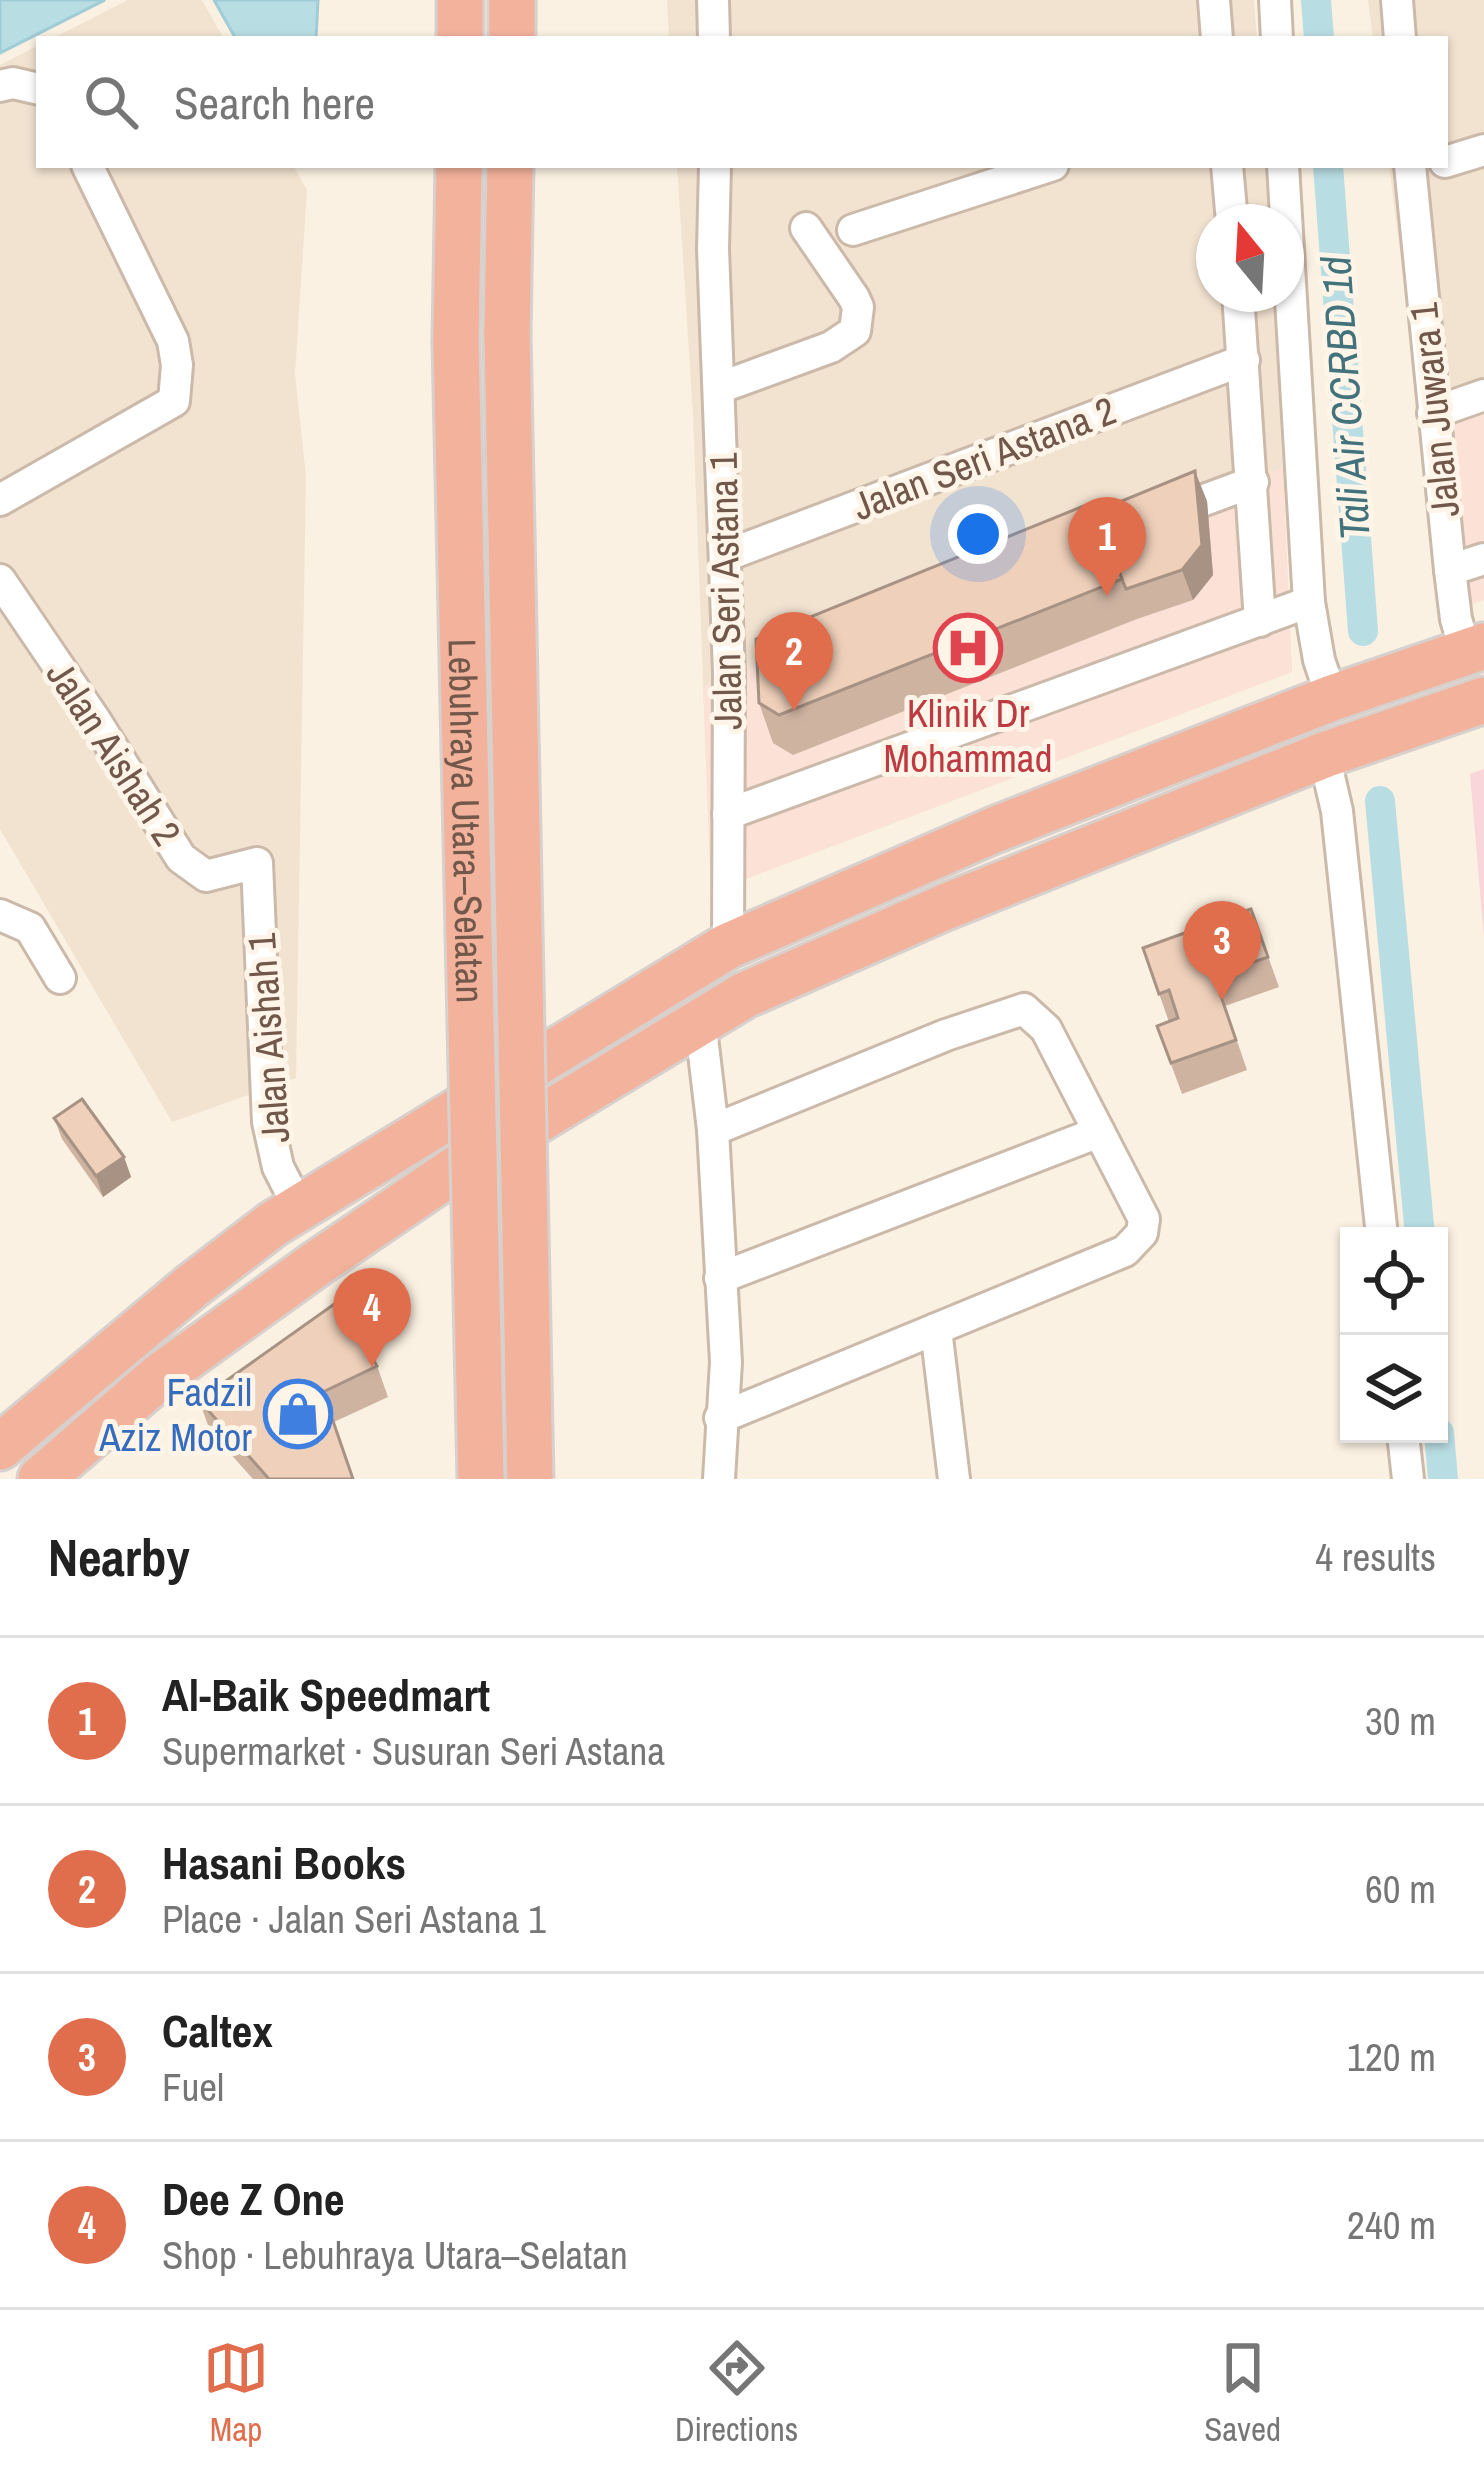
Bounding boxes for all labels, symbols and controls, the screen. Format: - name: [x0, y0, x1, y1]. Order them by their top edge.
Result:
- search box: [36, 36, 1448, 168]
- icon: search: [78, 69, 144, 135]
- text: Search here: [174, 72, 375, 133]
- north arrow: [1196, 204, 1304, 312]
- water label: Tali Air CCRBD 1d: [1307, 254, 1383, 542]
- street label: Jalan Juwara 1: [1397, 300, 1471, 520]
- street label: Jalan Seri Astana 2: [845, 384, 1123, 532]
- street label: Jalan Seri Astana 1: [697, 452, 753, 730]
- pin: 1: [1068, 497, 1146, 596]
- your location: [948, 504, 1008, 564]
- pin: 2: [755, 612, 833, 711]
- hospital icon: Klinik Dr Mohammad: [933, 613, 1003, 683]
- street label: Lebuhraya Utara–Selatan: [437, 638, 497, 1004]
- street label: Jalan Aishah 2: [35, 651, 193, 855]
- place label: Klinik Dr Mohammad: [884, 687, 1052, 784]
- pin: 3: [1183, 901, 1261, 1000]
- street label: Jalan Aishah 1: [235, 931, 301, 1144]
- map controls: [1340, 1227, 1448, 1443]
- button: locate: [1340, 1227, 1448, 1335]
- pin: 4: [333, 1268, 411, 1367]
- button: layers: [1340, 1335, 1448, 1443]
- place label: Fadzil Aziz Motor: [98, 1366, 252, 1463]
- shop icon: Fadzil Aziz Motor: [263, 1379, 333, 1449]
- text: Nearby: [48, 1523, 190, 1592]
- text: 4 results: [1315, 1531, 1436, 1583]
- text: Al-Baik Speedmart: [162, 1664, 490, 1725]
- text: 1: [78, 1695, 96, 1747]
- text: 30 m: [1365, 1695, 1436, 1747]
- text: Supermarket · Susuran Seri Astana: [162, 1725, 665, 1777]
- text: Hasani Books: [162, 1832, 406, 1893]
- text: 2: [78, 1863, 96, 1915]
- text: 60 m: [1365, 1863, 1436, 1915]
- text: Place · Jalan Seri Astana 1: [162, 1893, 546, 1945]
- text: Caltex: [162, 2000, 273, 2061]
- text: 3: [78, 2031, 96, 2083]
- text: 120 m: [1347, 2031, 1436, 2083]
- text: Fuel: [162, 2061, 224, 2113]
- text: Dee Z One: [162, 2168, 345, 2229]
- text: 4: [78, 2199, 96, 2251]
- text: 240 m: [1347, 2199, 1436, 2251]
- text: Shop · Lebuhraya Utara–Selatan: [162, 2229, 628, 2281]
- tab: Map: [203, 2335, 269, 2451]
- tab: Directions: [675, 2335, 798, 2451]
- tab: Saved: [1204, 2335, 1281, 2451]

